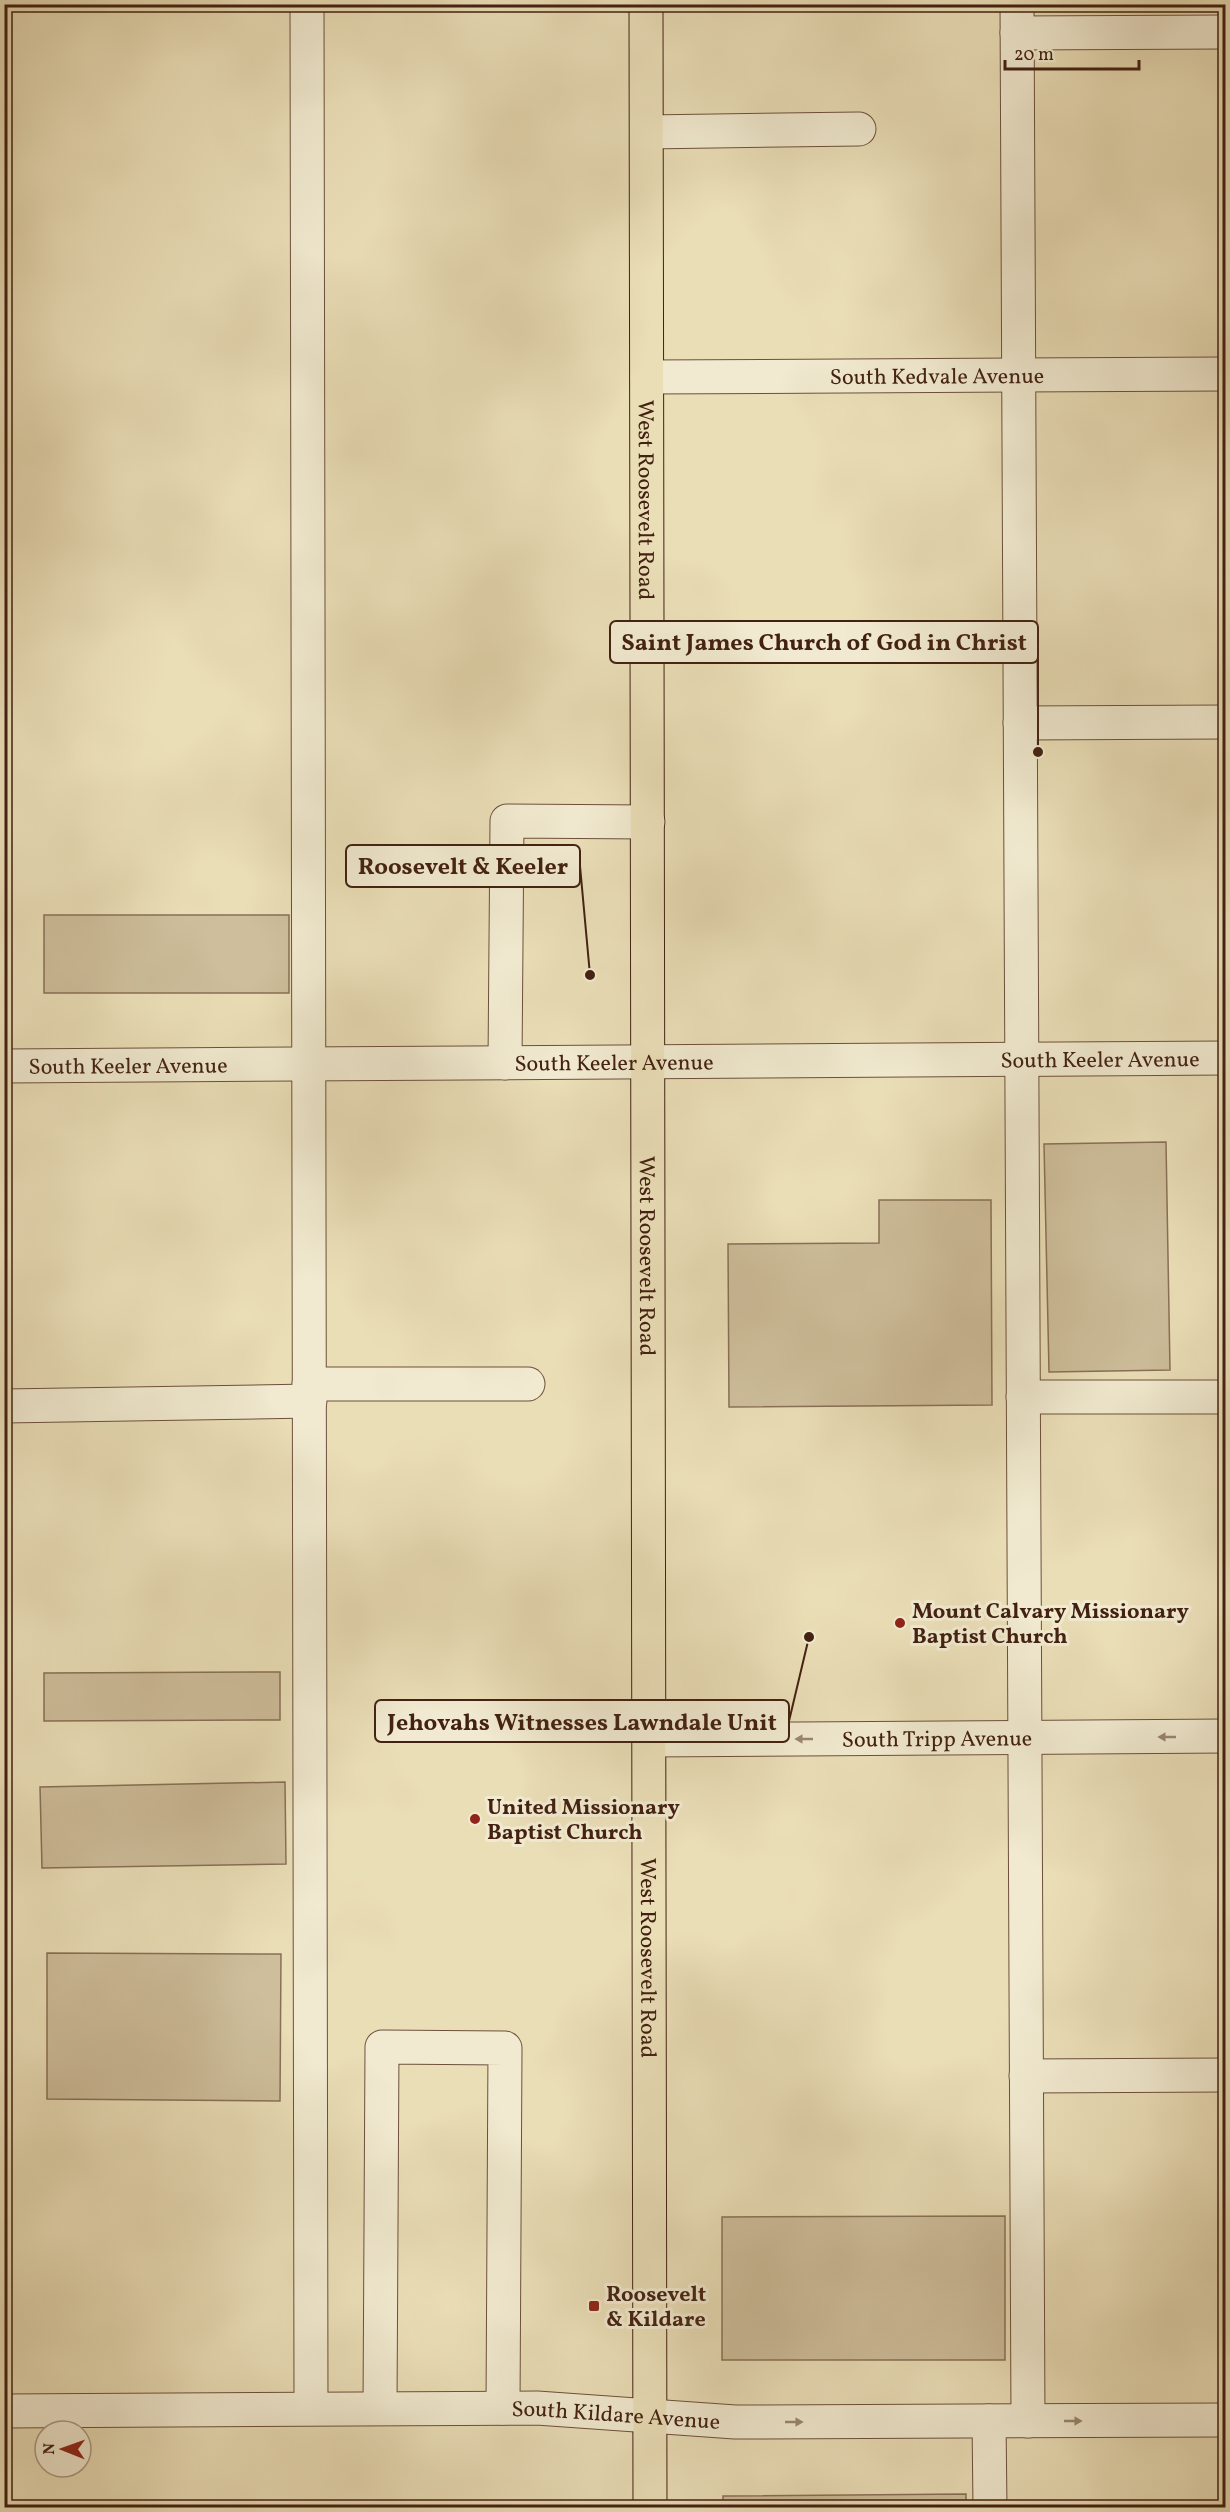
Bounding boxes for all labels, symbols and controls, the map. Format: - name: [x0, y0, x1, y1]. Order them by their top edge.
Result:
- scale bar: [1005, 33, 1138, 71]
- text: 20 m: [1014, 43, 1054, 68]
- street label: South Kedvale Avenue: [830, 362, 1044, 394]
- street label: West Roosevelt Road: [629, 400, 660, 600]
- callout: Saint James Church of God in Christ: [610, 621, 1038, 663]
- text: Saint James Church of God in Christ: [621, 627, 1027, 661]
- callout: Roosevelt & Keeler: [346, 845, 580, 887]
- text: Roosevelt & Keeler: [358, 851, 568, 885]
- street label: South Keeler Avenue: [1000, 1045, 1200, 1077]
- street label: South Keeler Avenue: [514, 1048, 714, 1081]
- street label: South Keeler Avenue: [28, 1052, 228, 1084]
- street label: West Roosevelt Road: [630, 1156, 661, 1356]
- place label: Mount Calvary Missionary Baptist Church: [912, 1597, 1189, 1653]
- marker: Mount Calvary Missionary Baptist Church: [893, 1616, 907, 1630]
- callout: Jehovahs Witnesses Lawndale Unit: [375, 1700, 789, 1742]
- text: Jehovahs Witnesses Lawndale Unit: [386, 1707, 777, 1741]
- street label: South Tripp Avenue: [842, 1724, 1032, 1757]
- one-way arrow: [1158, 1732, 1177, 1742]
- one-way arrow: [795, 1734, 814, 1744]
- place label: United Missionary Baptist Church: [487, 1793, 681, 1849]
- marker: United Missionary Baptist Church: [468, 1812, 482, 1826]
- street label: West Roosevelt Road: [631, 1858, 662, 2058]
- place label: Roosevelt & Kildare: [606, 2280, 706, 2336]
- marker: Roosevelt & Kildare: [587, 2299, 601, 2313]
- street label: South Kildare Avenue: [511, 2395, 721, 2439]
- one-way arrow: [1063, 2416, 1082, 2425]
- one-way arrow: [784, 2417, 803, 2427]
- north arrow: [33, 2419, 93, 2479]
- text: N: [39, 2442, 61, 2455]

